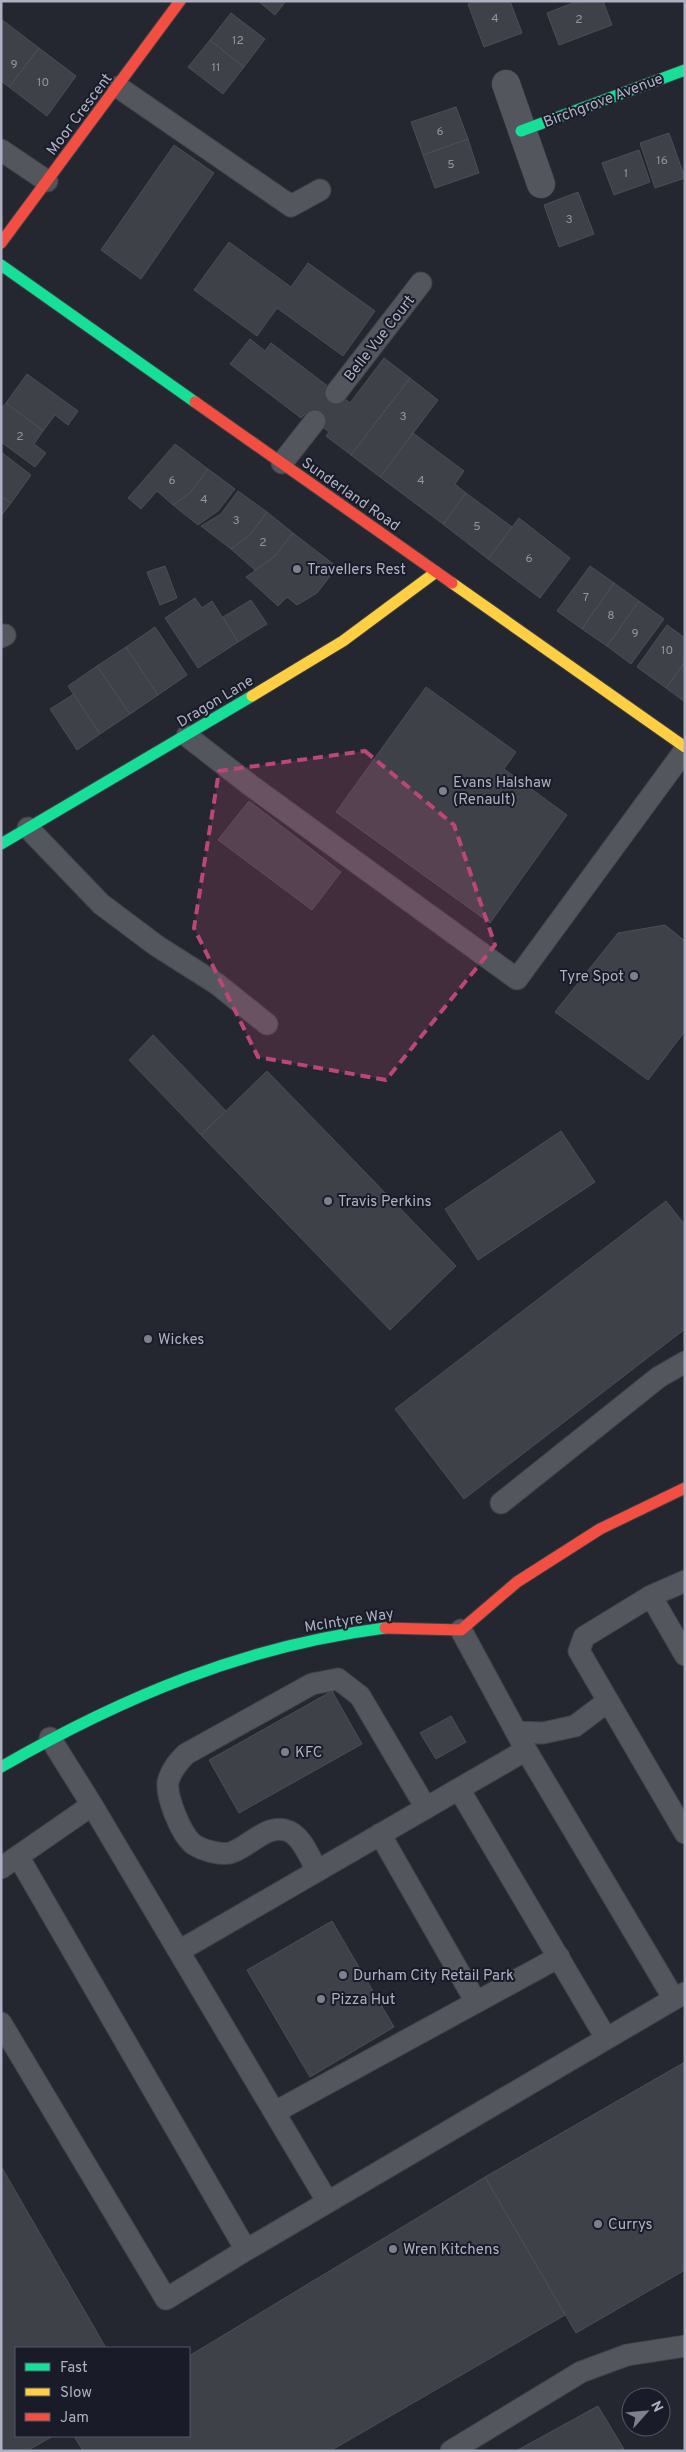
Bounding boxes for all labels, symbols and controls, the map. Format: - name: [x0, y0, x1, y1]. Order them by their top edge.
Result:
- house number: 4: [491, 11, 499, 27]
- house number: 2: [575, 12, 583, 28]
- house number: 12: [232, 33, 244, 49]
- house number: 9: [10, 57, 18, 73]
- house number: 11: [212, 60, 220, 76]
- street label: Moor Crescent: [43, 70, 117, 160]
- street label: Birchgrove Avenue: [541, 70, 666, 133]
- house number: 10: [37, 75, 49, 91]
- house number: 6: [436, 124, 444, 140]
- house number: 16: [656, 153, 668, 169]
- house number: 5: [447, 157, 455, 173]
- house number: 1: [624, 166, 628, 182]
- house number: 3: [565, 212, 573, 228]
- street label: Belle Vue Court: [341, 292, 420, 386]
- house number: 3: [399, 409, 407, 425]
- house number: 2: [16, 429, 24, 445]
- street label: Sunderland Road: [297, 454, 403, 536]
- house number: 6: [168, 473, 176, 489]
- house number: 4: [417, 473, 425, 489]
- house number: 4: [200, 492, 208, 508]
- house number: 3: [232, 513, 240, 529]
- house number: 5: [473, 519, 481, 535]
- house number: 2: [259, 535, 267, 551]
- house number: 6: [525, 551, 533, 567]
- place label: Travellers Rest: [307, 561, 406, 580]
- marker: Travellers Rest: [291, 563, 303, 575]
- house number: 7: [583, 590, 589, 606]
- house number: 8: [607, 608, 615, 624]
- house number: 9: [631, 626, 639, 642]
- house number: 10: [661, 643, 673, 659]
- street label: Dragon Lane: [174, 672, 257, 733]
- place label: Evans Halshaw (Renault): [453, 774, 552, 810]
- marker: Evans Halshaw (Renault): [437, 785, 449, 797]
- place label: Tyre Spot: [559, 968, 624, 987]
- marker: Tyre Spot: [628, 970, 640, 982]
- place label: Travis Perkins: [338, 1193, 432, 1212]
- marker: Travis Perkins: [322, 1195, 334, 1207]
- place label: Wickes: [158, 1331, 204, 1350]
- marker: Wickes: [142, 1333, 154, 1345]
- street label: McIntyre Way: [303, 1605, 395, 1638]
- place label: KFC: [295, 1744, 323, 1763]
- marker: KFC: [279, 1746, 291, 1758]
- place label: Durham City Retail Park: [353, 1967, 514, 1986]
- marker: Durham City Retail Park: [337, 1969, 349, 1981]
- place label: Pizza Hut: [331, 1991, 395, 2010]
- marker: Pizza Hut: [315, 1993, 327, 2005]
- place label: Currys: [608, 2216, 653, 2235]
- marker: Currys: [592, 2218, 604, 2230]
- place label: Wren Kitchens: [403, 2241, 500, 2260]
- marker: Wren Kitchens: [387, 2243, 399, 2255]
- legend: [15, 2347, 190, 2437]
- text: Fast: [60, 2359, 88, 2378]
- text: Slow: [60, 2384, 92, 2403]
- north arrow: [621, 2387, 671, 2437]
- text: N: [646, 2398, 666, 2415]
- text: Jam: [60, 2409, 89, 2428]

